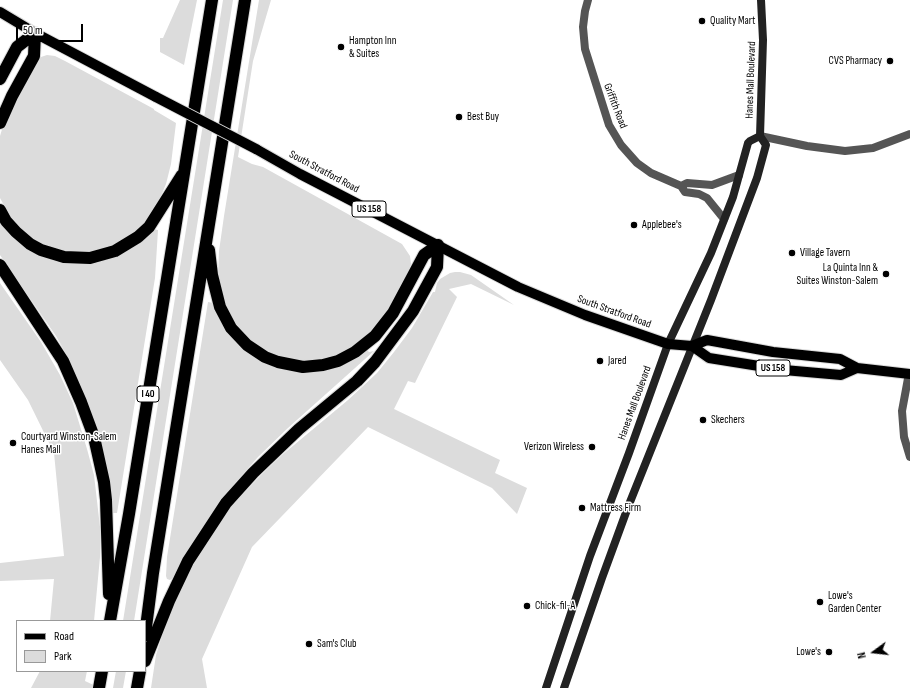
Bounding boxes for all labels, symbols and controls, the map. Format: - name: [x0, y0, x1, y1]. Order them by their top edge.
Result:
- place label: Quality Mart: [710, 14, 755, 28]
- scale bar: [18, 16, 85, 42]
- marker: Quality Mart: [697, 16, 707, 26]
- text: 50 m: [23, 23, 43, 38]
- place label: Hampton Inn & Suites: [349, 34, 396, 60]
- street label: Hanes Mall Boulevard: [743, 41, 759, 119]
- marker: Hampton Inn & Suites: [336, 42, 346, 52]
- place label: CVS Pharmacy: [829, 54, 882, 68]
- marker: CVS Pharmacy: [885, 56, 895, 66]
- street label: Griffith Road: [600, 82, 630, 130]
- place label: Best Buy: [467, 110, 499, 124]
- marker: Best Buy: [454, 112, 464, 122]
- street label: South Stratford Road: [287, 148, 361, 196]
- road number: US 158: [352, 201, 386, 217]
- place label: Applebee's: [642, 218, 682, 232]
- marker: Applebee's: [629, 220, 639, 230]
- place label: Village Tavern: [800, 246, 850, 260]
- marker: Village Tavern: [787, 248, 797, 258]
- place label: La Quinta Inn & Suites Winston-Salem: [796, 261, 878, 287]
- marker: La Quinta Inn & Suites Winston-Salem: [881, 269, 891, 279]
- street label: South Stratford Road: [575, 293, 653, 331]
- place label: Jared: [608, 354, 626, 368]
- marker: Jared: [595, 356, 605, 366]
- road number: US 158: [756, 360, 790, 376]
- street label: Hanes Mall Boulevard: [616, 364, 654, 442]
- road number: I 40: [137, 386, 159, 402]
- place label: Skechers: [711, 413, 745, 427]
- marker: Skechers: [698, 415, 708, 425]
- place label: Courtyard Winston-Salem Hanes Mall: [21, 430, 117, 456]
- marker: Courtyard Winston-Salem Hanes Mall: [8, 438, 18, 448]
- place label: Verizon Wireless: [524, 440, 584, 454]
- marker: Verizon Wireless: [587, 442, 597, 452]
- place label: Mattress Firm: [590, 501, 641, 515]
- marker: Mattress Firm: [577, 503, 587, 513]
- place label: Lowe's Garden Center: [828, 589, 881, 615]
- marker: Lowe's Garden Center: [815, 597, 825, 607]
- place label: Chick-fil-A: [535, 599, 575, 613]
- marker: Chick-fil-A: [522, 601, 532, 611]
- legend: [16, 620, 146, 672]
- text: Road: [54, 629, 74, 644]
- north arrow: [854, 632, 894, 672]
- place label: Sam's Club: [317, 637, 357, 651]
- marker: Sam's Club: [304, 639, 314, 649]
- place label: Lowe's: [796, 645, 821, 659]
- marker: Lowe's: [824, 647, 834, 657]
- text: Park: [54, 649, 72, 664]
- text: N: [855, 651, 869, 660]

